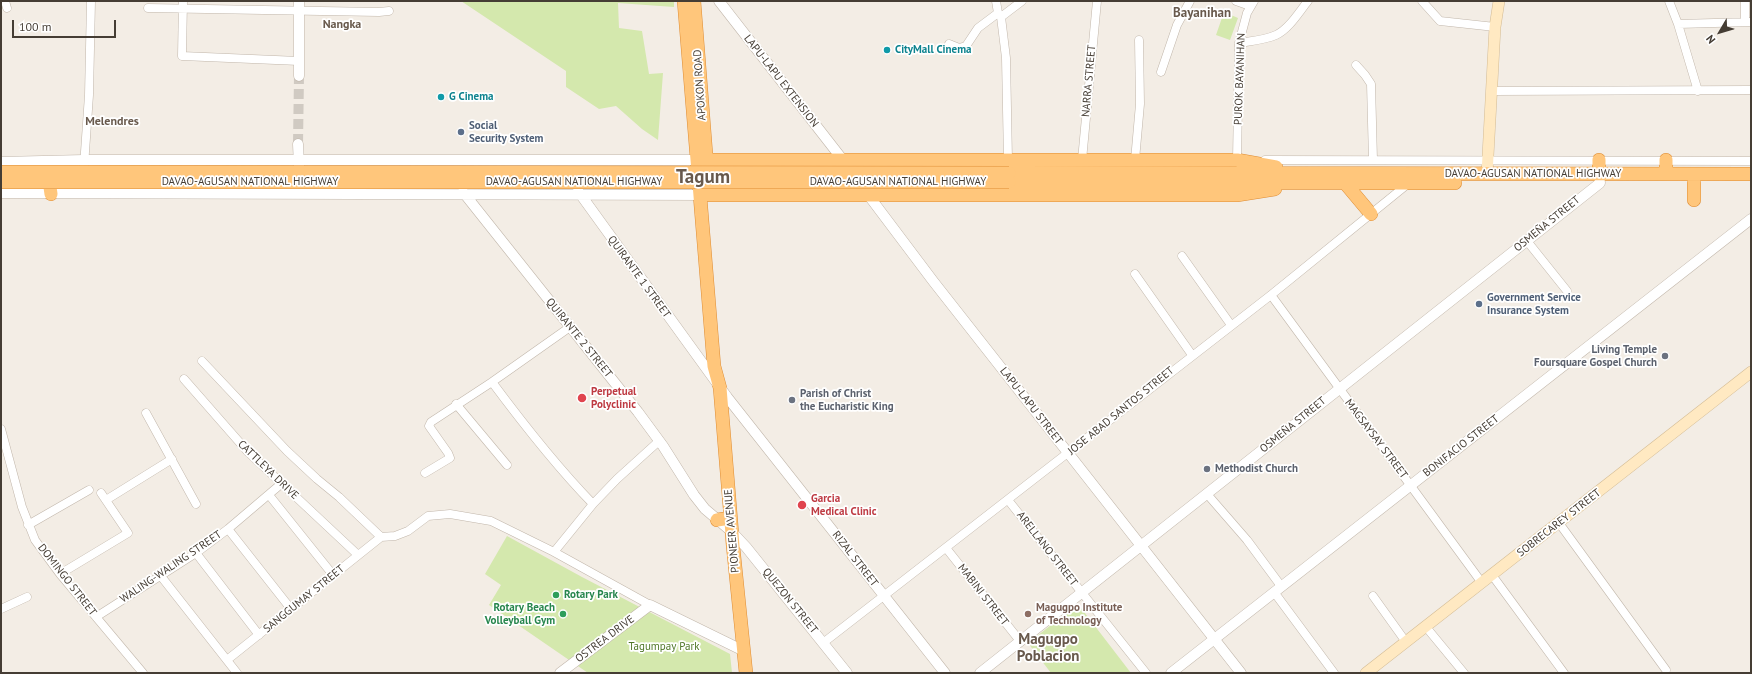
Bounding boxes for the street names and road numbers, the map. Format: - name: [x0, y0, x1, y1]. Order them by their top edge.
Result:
- street label: LAPU-LAPU EXTENSION: [741, 32, 821, 130]
- street label: PUROK BAYANIHAN: [1232, 33, 1248, 125]
- street label: NARRA STREET: [1079, 44, 1099, 118]
- street label: APOKON ROAD: [691, 49, 709, 121]
- street label: DAVAO-AGUSAN NATIONAL HIGHWAY: [1445, 167, 1621, 181]
- street label: DAVAO-AGUSAN NATIONAL HIGHWAY: [162, 175, 338, 189]
- street label: DAVAO-AGUSAN NATIONAL HIGHWAY: [486, 175, 662, 189]
- street label: DAVAO-AGUSAN NATIONAL HIGHWAY: [810, 175, 986, 189]
- street label: OSMEÑA STREET: [1511, 193, 1583, 255]
- street label: QUIRANTE 1 STREET: [605, 233, 673, 321]
- street label: QUIRANTE 2 STREET: [543, 296, 615, 380]
- street label: JOSE ABAD SANTOS STREET: [1065, 364, 1177, 458]
- street label: LAPU-LAPU STREET: [997, 365, 1065, 447]
- street label: OSMEÑA STREET: [1257, 394, 1329, 456]
- street label: MAGSAYSAY STREET: [1342, 397, 1410, 481]
- street label: BONIFACIO STREET: [1420, 412, 1502, 480]
- street label: CATTLEYA DRIVE: [235, 438, 301, 502]
- street label: SOBRECAREY STREET: [1515, 486, 1603, 560]
- street label: PIONEER AVENUE: [722, 489, 742, 573]
- street label: ARELLANO STREET: [1014, 509, 1080, 589]
- street label: WALING-WALING STREET: [118, 528, 224, 606]
- street label: RIZAL STREET: [829, 529, 881, 589]
- street label: DOMINGO STREET: [35, 541, 99, 619]
- street label: SANGGUMAY STREET: [261, 562, 347, 636]
- street label: MABINI STREET: [955, 562, 1011, 628]
- street label: QUEZON STREET: [760, 566, 820, 636]
- street label: OSTREA DRIVE: [573, 613, 637, 665]

